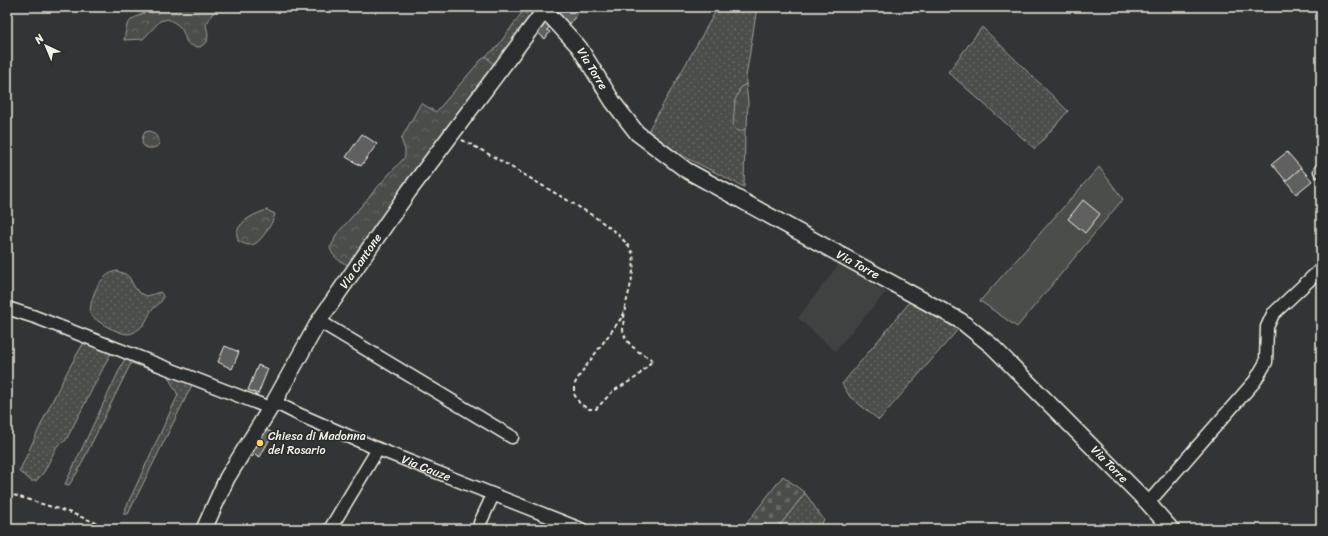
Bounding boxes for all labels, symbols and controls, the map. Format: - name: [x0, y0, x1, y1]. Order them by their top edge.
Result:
- north arrow: [26, 26, 66, 66]
- text: N: [29, 29, 49, 49]
- street label: Via Torre: [571, 43, 614, 94]
- street label: Via Cantone: [333, 229, 388, 293]
- street label: Via Torre: [832, 244, 884, 285]
- place label: Chiesa di Madonna del Rosario: [268, 425, 366, 461]
- marker: Chiesa di Madonna del Rosario: [255, 438, 265, 448]
- street label: Via Torre: [1085, 440, 1134, 489]
- street label: Via Cauze: [398, 448, 454, 488]

